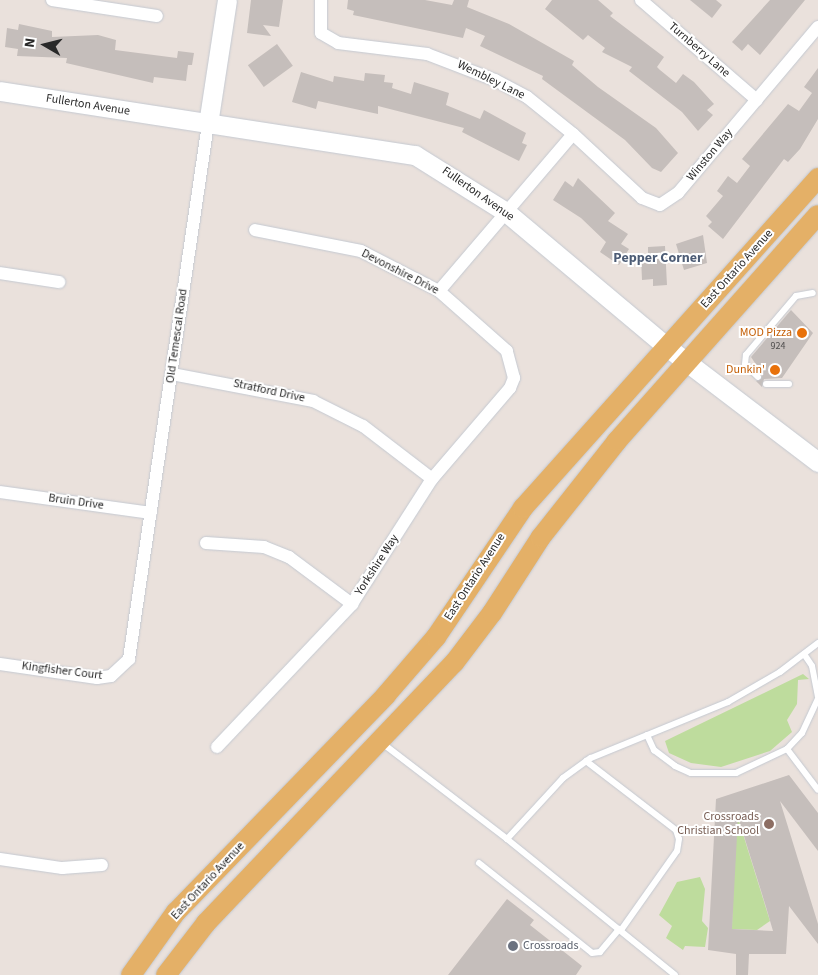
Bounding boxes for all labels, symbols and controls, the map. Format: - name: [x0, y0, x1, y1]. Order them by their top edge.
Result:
- street label: Turnberry Lane: [665, 19, 733, 81]
- north arrow: [20, 20, 70, 70]
- text: N: [20, 37, 41, 49]
- street label: Wembley Lane: [455, 57, 527, 103]
- street label: Fullerton Avenue: [45, 91, 131, 119]
- street label: Winston Way: [684, 126, 736, 184]
- street label: Fullerton Avenue: [439, 164, 517, 224]
- street label: East Ontario Avenue: [698, 227, 776, 311]
- street label: Devonshire Drive: [359, 246, 441, 298]
- district label: Pepper Corner: [613, 250, 703, 266]
- street label: Old Temescal Road: [163, 288, 191, 384]
- place label: MOD Pizza: [740, 326, 792, 340]
- marker: MOD Pizza: [796, 327, 808, 339]
- house number: 924: [771, 341, 785, 353]
- place label: Dunkin': [726, 363, 765, 377]
- marker: Dunkin': [769, 364, 781, 376]
- street label: Stratford Drive: [232, 376, 306, 406]
- street label: Bruin Drive: [47, 491, 105, 513]
- street label: East Ontario Avenue: [441, 531, 509, 623]
- street label: Yorkshire Way: [352, 532, 402, 598]
- street label: Kingfisher Court: [21, 659, 103, 683]
- place label: Crossroads Christian School: [677, 810, 759, 838]
- marker: Crossroads Christian School: [763, 818, 775, 830]
- street label: East Ontario Avenue: [168, 839, 248, 923]
- place label: Crossroads: [523, 939, 579, 953]
- marker: Crossroads: [507, 940, 519, 952]

